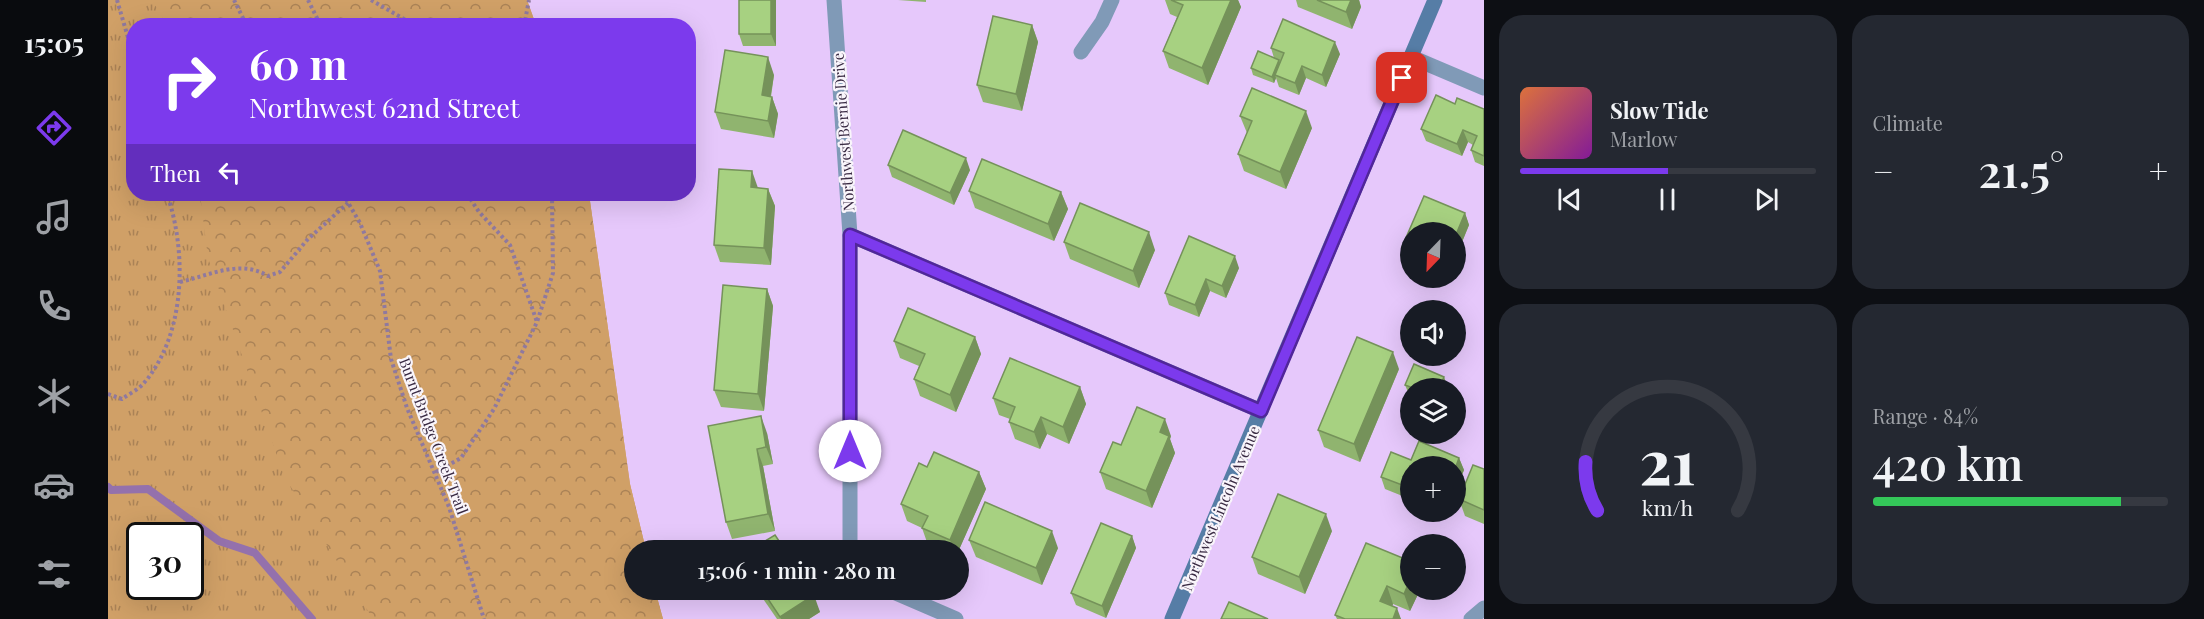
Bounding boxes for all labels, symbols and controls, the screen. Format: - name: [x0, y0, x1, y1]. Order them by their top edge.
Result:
- text: 15:05: [24, 24, 84, 60]
- text: 60 m: [249, 35, 347, 91]
- icon: right: [150, 42, 228, 120]
- street label: Northwest Bernie Drive: [827, 52, 859, 212]
- pin: [1376, 52, 1427, 103]
- icon: arrive: [1385, 61, 1418, 94]
- text: Northwest 62nd Street: [249, 89, 520, 125]
- text: Slow Tide: [1610, 95, 1709, 125]
- icon: directions: [33, 107, 75, 149]
- text: Climate: [1873, 109, 1943, 136]
- text: Marlow: [1610, 125, 1678, 152]
- text: 21.5°: [1978, 139, 2064, 199]
- text: −: [1873, 148, 1894, 192]
- text: +: [2149, 148, 2168, 192]
- icon: left: [213, 156, 246, 189]
- text: Then: [150, 158, 201, 188]
- icon: previous: [1553, 183, 1586, 216]
- icon: pause: [1651, 183, 1684, 216]
- icon: next: [1750, 183, 1783, 216]
- icon: music: [33, 196, 75, 238]
- north arrow: [1400, 222, 1466, 288]
- map controls: [1400, 222, 1466, 600]
- icon: phone: [33, 285, 75, 327]
- button: sound: [1400, 300, 1466, 366]
- street label: Burnt Bridge Creek Trail: [395, 355, 473, 517]
- icon: climate: [33, 375, 75, 417]
- button: layers: [1400, 378, 1466, 444]
- text: Range · 84%: [1873, 402, 1978, 429]
- text: 21: [1639, 417, 1696, 501]
- position arrow: [818, 419, 882, 483]
- street label: Northwest Lincoln Avenue: [1176, 423, 1264, 593]
- text: 420 km: [1873, 432, 2023, 492]
- button: +: [1400, 456, 1466, 522]
- icon: car: [33, 464, 75, 506]
- text: km/h: [1642, 493, 1694, 521]
- speed limit sign: 30: [126, 522, 204, 600]
- button: −: [1400, 534, 1466, 600]
- icon: filters: [33, 553, 75, 595]
- text: 15:06 · 1 min · 280 m: [697, 555, 896, 585]

